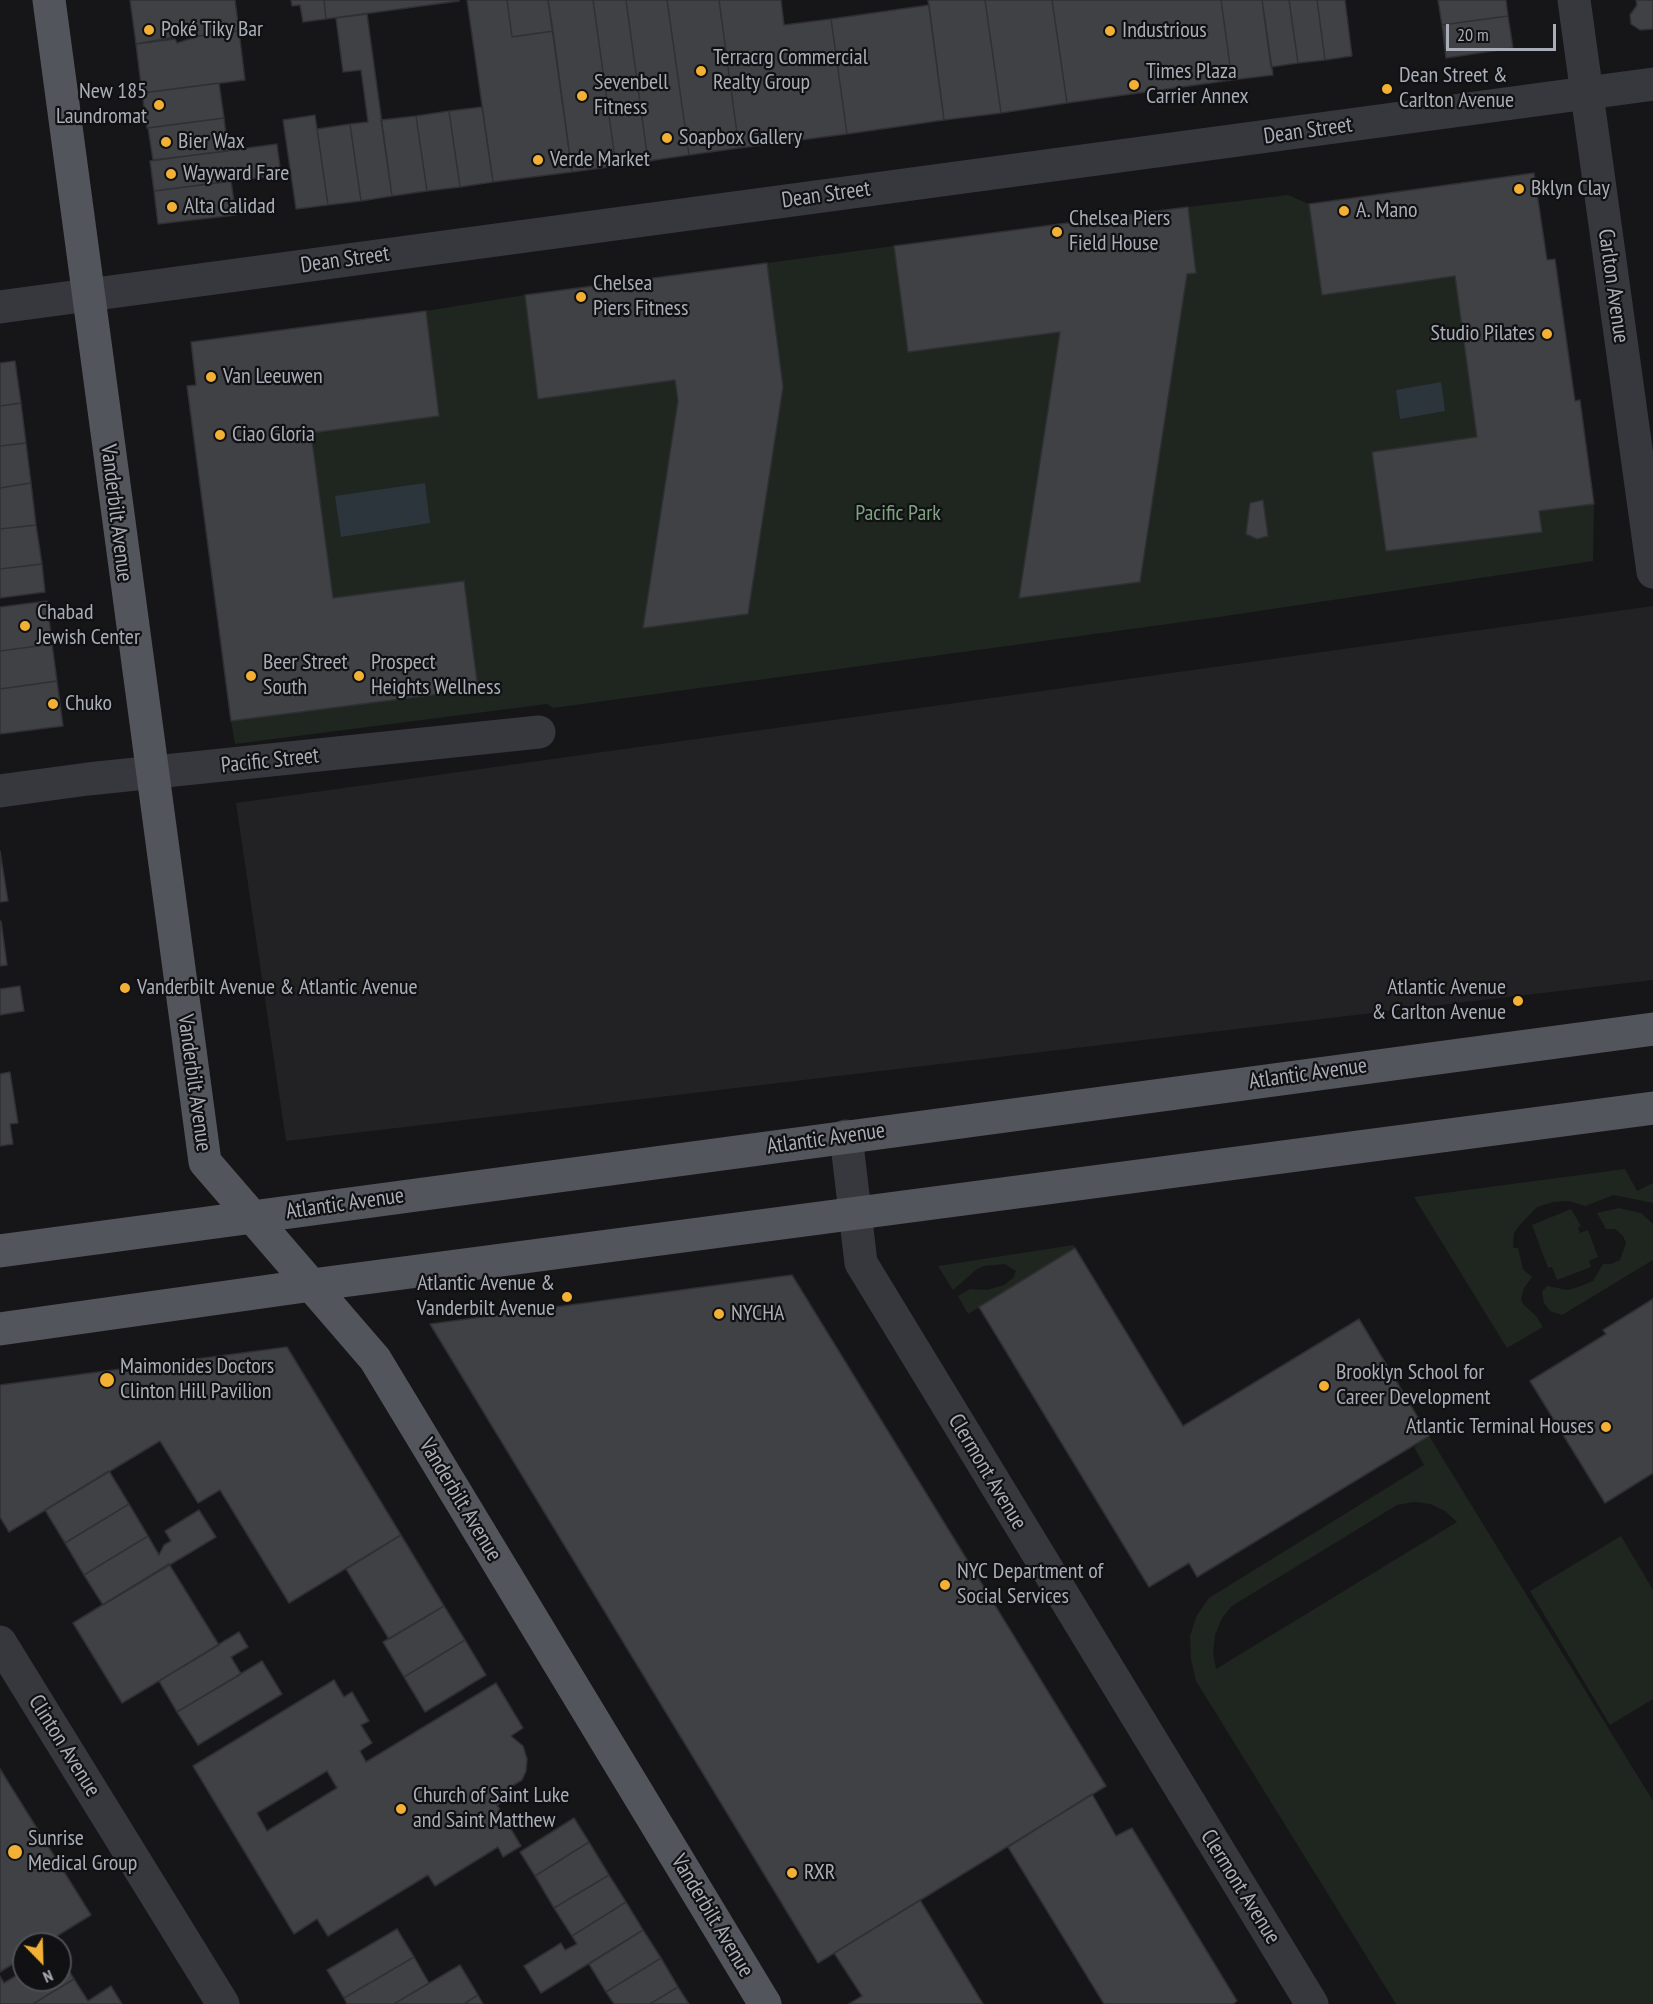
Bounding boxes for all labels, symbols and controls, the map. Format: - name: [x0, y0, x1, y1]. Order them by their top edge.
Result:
- scale bar: [1449, 12, 1558, 50]
- place label: Poké Tiky Bar: [161, 17, 263, 43]
- place label: Industrious: [1122, 18, 1207, 44]
- marker: Poké Tiky Bar: [142, 23, 156, 37]
- text: 20 m: [1457, 23, 1489, 46]
- marker: Industrious: [1103, 24, 1117, 38]
- place label: Terracrg Commercial Realty Group: [713, 45, 868, 96]
- place label: Times Plaza Carrier Annex: [1146, 59, 1249, 110]
- place label: Dean Street & Carlton Avenue: [1399, 63, 1514, 114]
- marker: Terracrg Commercial Realty Group: [694, 64, 708, 78]
- place label: Sevenbell Fitness: [594, 70, 668, 122]
- marker: Times Plaza Carrier Annex: [1127, 78, 1141, 92]
- place label: New 185 Laundromat: [56, 79, 147, 130]
- marker: Dean Street & Carlton Avenue: [1380, 82, 1394, 96]
- marker: Sevenbell Fitness: [575, 89, 589, 103]
- marker: New 185 Laundromat: [152, 98, 166, 112]
- street label: Dean Street: [1262, 112, 1354, 150]
- place label: Soapbox Gallery: [679, 125, 802, 151]
- place label: Bier Wax: [178, 129, 245, 155]
- marker: Soapbox Gallery: [660, 131, 674, 145]
- marker: Bier Wax: [159, 135, 173, 149]
- place label: Verde Market: [550, 147, 650, 173]
- marker: Verde Market: [531, 153, 545, 167]
- place label: Wayward Fare: [183, 161, 289, 187]
- marker: Wayward Fare: [164, 167, 178, 181]
- street label: Dean Street: [780, 176, 872, 214]
- place label: Bklyn Clay: [1531, 176, 1610, 202]
- marker: Bklyn Clay: [1512, 182, 1526, 196]
- place label: Alta Calidad: [184, 194, 275, 220]
- place label: A. Mano: [1356, 198, 1417, 224]
- marker: Alta Calidad: [165, 200, 179, 214]
- marker: A. Mano: [1337, 204, 1351, 218]
- place label: Chelsea Piers Field House: [1069, 206, 1170, 258]
- marker: Chelsea Piers Field House: [1050, 225, 1064, 239]
- street label: Carlton Avenue: [1592, 227, 1634, 345]
- street label: Dean Street: [299, 241, 391, 279]
- place label: Chelsea Piers Fitness: [593, 271, 688, 322]
- marker: Chelsea Piers Fitness: [574, 290, 588, 304]
- place label: Studio Pilates: [1431, 321, 1535, 347]
- marker: Studio Pilates: [1540, 327, 1554, 341]
- place label: Van Leeuwen: [223, 364, 323, 390]
- marker: Van Leeuwen: [204, 370, 218, 384]
- place label: Ciao Gloria: [232, 422, 315, 448]
- marker: Ciao Gloria: [213, 428, 227, 442]
- street label: Vanderbilt Avenue: [94, 443, 138, 583]
- park label: Pacific Park: [855, 501, 941, 527]
- place label: Chabad Jewish Center: [37, 600, 140, 652]
- marker: Chabad Jewish Center: [18, 619, 32, 633]
- place label: Beer Street South: [263, 650, 348, 702]
- place label: Prospect Heights Wellness: [371, 650, 501, 702]
- marker: Beer Street South: [244, 669, 258, 683]
- marker: Prospect Heights Wellness: [352, 669, 366, 683]
- place label: Chuko: [65, 691, 112, 717]
- marker: Chuko: [46, 697, 60, 711]
- street label: Pacific Street: [220, 743, 320, 779]
- place label: Vanderbilt Avenue & Atlantic Avenue: [137, 975, 418, 1001]
- place label: Atlantic Avenue & Carlton Avenue: [1372, 975, 1506, 1026]
- marker: Vanderbilt Avenue & Atlantic Avenue: [118, 981, 132, 995]
- marker: Atlantic Avenue & Carlton Avenue: [1511, 994, 1525, 1008]
- street label: Vanderbilt Avenue: [171, 1013, 217, 1153]
- street label: Atlantic Avenue: [1247, 1053, 1369, 1095]
- street label: Atlantic Avenue: [765, 1118, 887, 1160]
- street label: Atlantic Avenue: [284, 1183, 406, 1225]
- place label: Atlantic Avenue & Vanderbilt Avenue: [417, 1271, 555, 1322]
- marker: Atlantic Avenue & Vanderbilt Avenue: [560, 1290, 574, 1304]
- place label: NYCHA: [731, 1301, 784, 1327]
- marker: NYCHA: [712, 1307, 726, 1321]
- place label: Maimonides Doctors Clinton Hill Pavilion: [120, 1354, 274, 1406]
- place label: Brooklyn School for Career Development: [1336, 1360, 1491, 1412]
- marker: Maimonides Doctors Clinton Hill Pavilion: [98, 1371, 116, 1389]
- marker: Brooklyn School for Career Development: [1317, 1379, 1331, 1393]
- street label: Clermont Avenue: [942, 1409, 1032, 1535]
- place label: Atlantic Terminal Houses: [1406, 1414, 1594, 1440]
- marker: Atlantic Terminal Houses: [1599, 1420, 1613, 1434]
- street label: Vanderbilt Avenue: [413, 1434, 507, 1566]
- place label: NYC Department of Social Services: [957, 1559, 1103, 1610]
- marker: NYC Department of Social Services: [938, 1578, 952, 1592]
- street label: Clinton Avenue: [22, 1690, 106, 1802]
- place label: Church of Saint Luke and Saint Matthew: [413, 1783, 569, 1834]
- marker: Church of Saint Luke and Saint Matthew: [394, 1802, 408, 1816]
- street label: Clermont Avenue: [1194, 1825, 1286, 1949]
- place label: Sunrise Medical Group: [28, 1826, 137, 1878]
- marker: Sunrise Medical Group: [6, 1843, 24, 1861]
- street label: Vanderbilt Avenue: [665, 1850, 759, 1982]
- place label: RXR: [804, 1860, 835, 1886]
- marker: RXR: [785, 1866, 799, 1880]
- north arrow: [12, 1932, 72, 1992]
- text: N: [40, 1966, 56, 1988]

